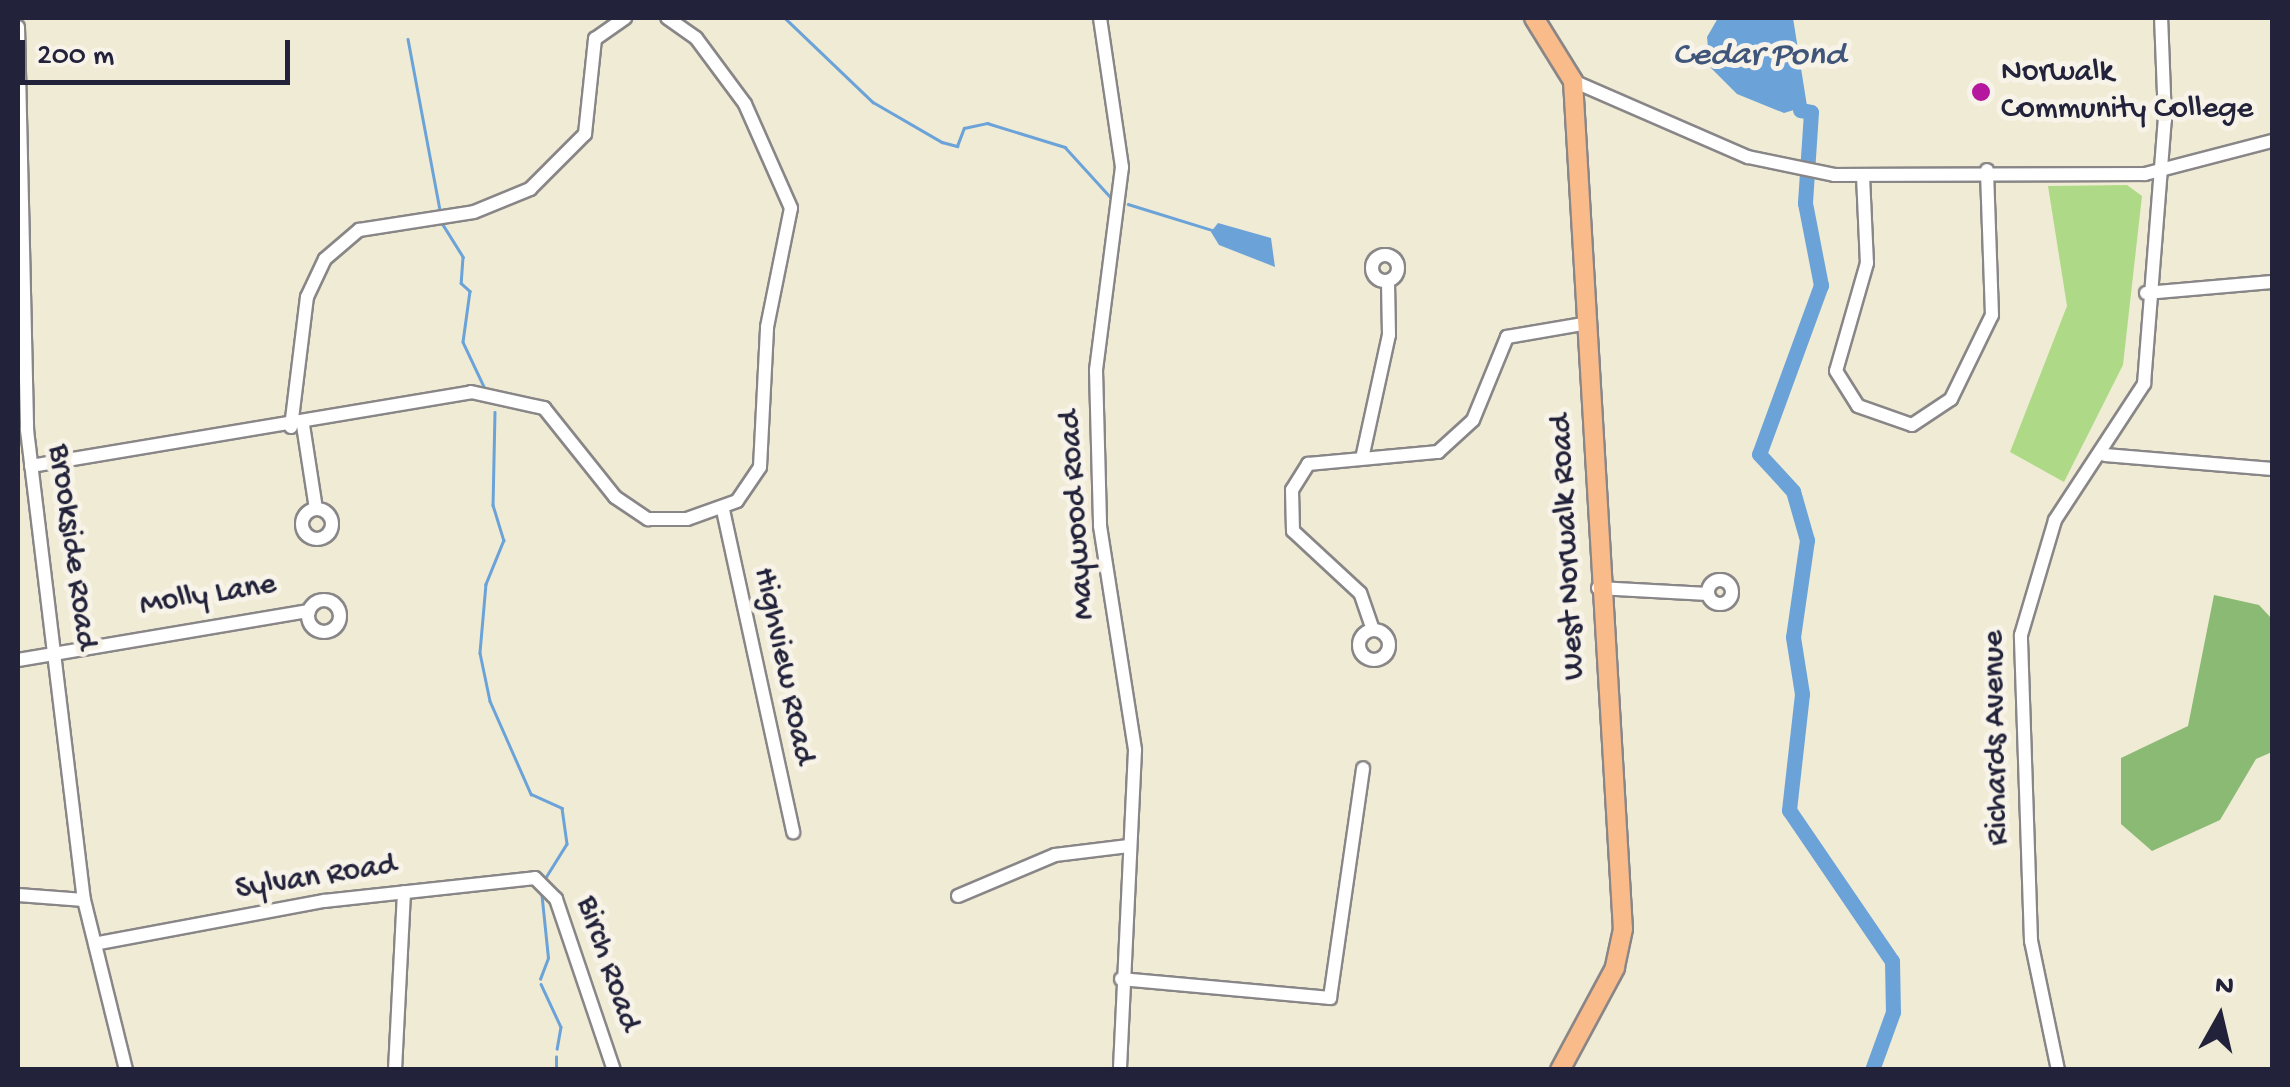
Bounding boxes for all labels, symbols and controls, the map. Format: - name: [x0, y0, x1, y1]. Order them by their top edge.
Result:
- scale bar: [25, 20, 295, 82]
- water label: Cedar Pond: [1673, 36, 1845, 78]
- text: 200 m: [37, 40, 114, 75]
- place label: Norwalk Community College: [2001, 55, 2253, 130]
- marker: Norwalk Community College: [1970, 81, 1992, 103]
- street label: Maywood Road: [1052, 409, 1104, 621]
- street label: West Norwalk Road: [1543, 413, 1595, 681]
- street label: Brookside Road: [38, 442, 104, 652]
- street label: Highview Road: [743, 564, 823, 768]
- street label: Molly Lane: [137, 566, 279, 626]
- street label: Richards Avenue: [1976, 630, 2018, 846]
- street label: Sylvan Road: [233, 846, 399, 910]
- street label: Birch Road: [566, 891, 648, 1037]
- north arrow: [2170, 967, 2270, 1067]
- text: N: [2213, 969, 2236, 1004]

